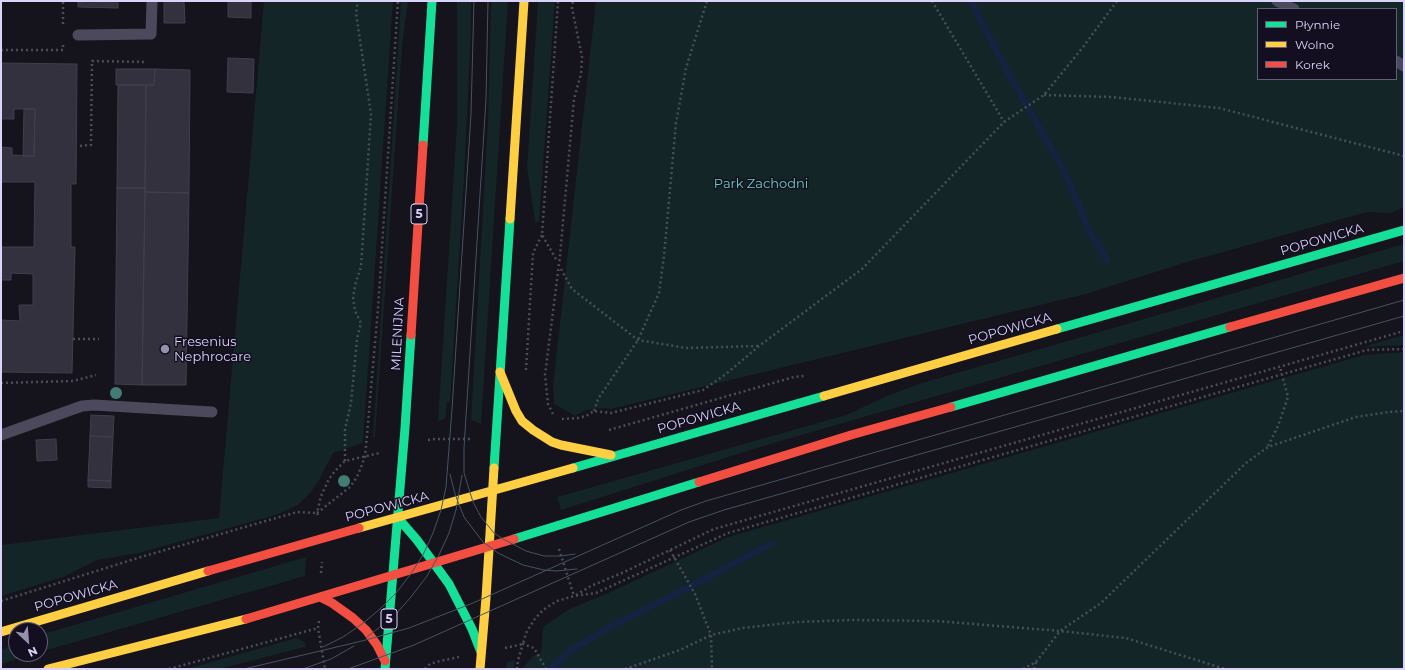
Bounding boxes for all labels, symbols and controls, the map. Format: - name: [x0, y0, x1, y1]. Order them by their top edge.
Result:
- legend: [1257, 8, 1397, 80]
- text: Płynnie: [1295, 17, 1340, 32]
- text: Wolno: [1295, 37, 1334, 52]
- text: Korek: [1295, 57, 1330, 72]
- park label: Park Zachodni: [714, 176, 808, 192]
- road number: 5: [411, 204, 427, 224]
- street label: POPOWICKA: [1279, 221, 1365, 259]
- street label: MILENIJNA: [388, 297, 408, 371]
- street label: POPOWICKA: [967, 310, 1053, 348]
- place label: Fresenius Nephrocare: [174, 334, 251, 365]
- marker: Fresenius Nephrocare: [159, 343, 171, 355]
- street label: POPOWICKA: [656, 399, 742, 437]
- street label: POPOWICKA: [344, 488, 430, 526]
- street label: POPOWICKA: [33, 577, 119, 615]
- road number: 5: [381, 609, 397, 629]
- north arrow: [8, 622, 48, 662]
- text: N: [26, 644, 40, 660]

